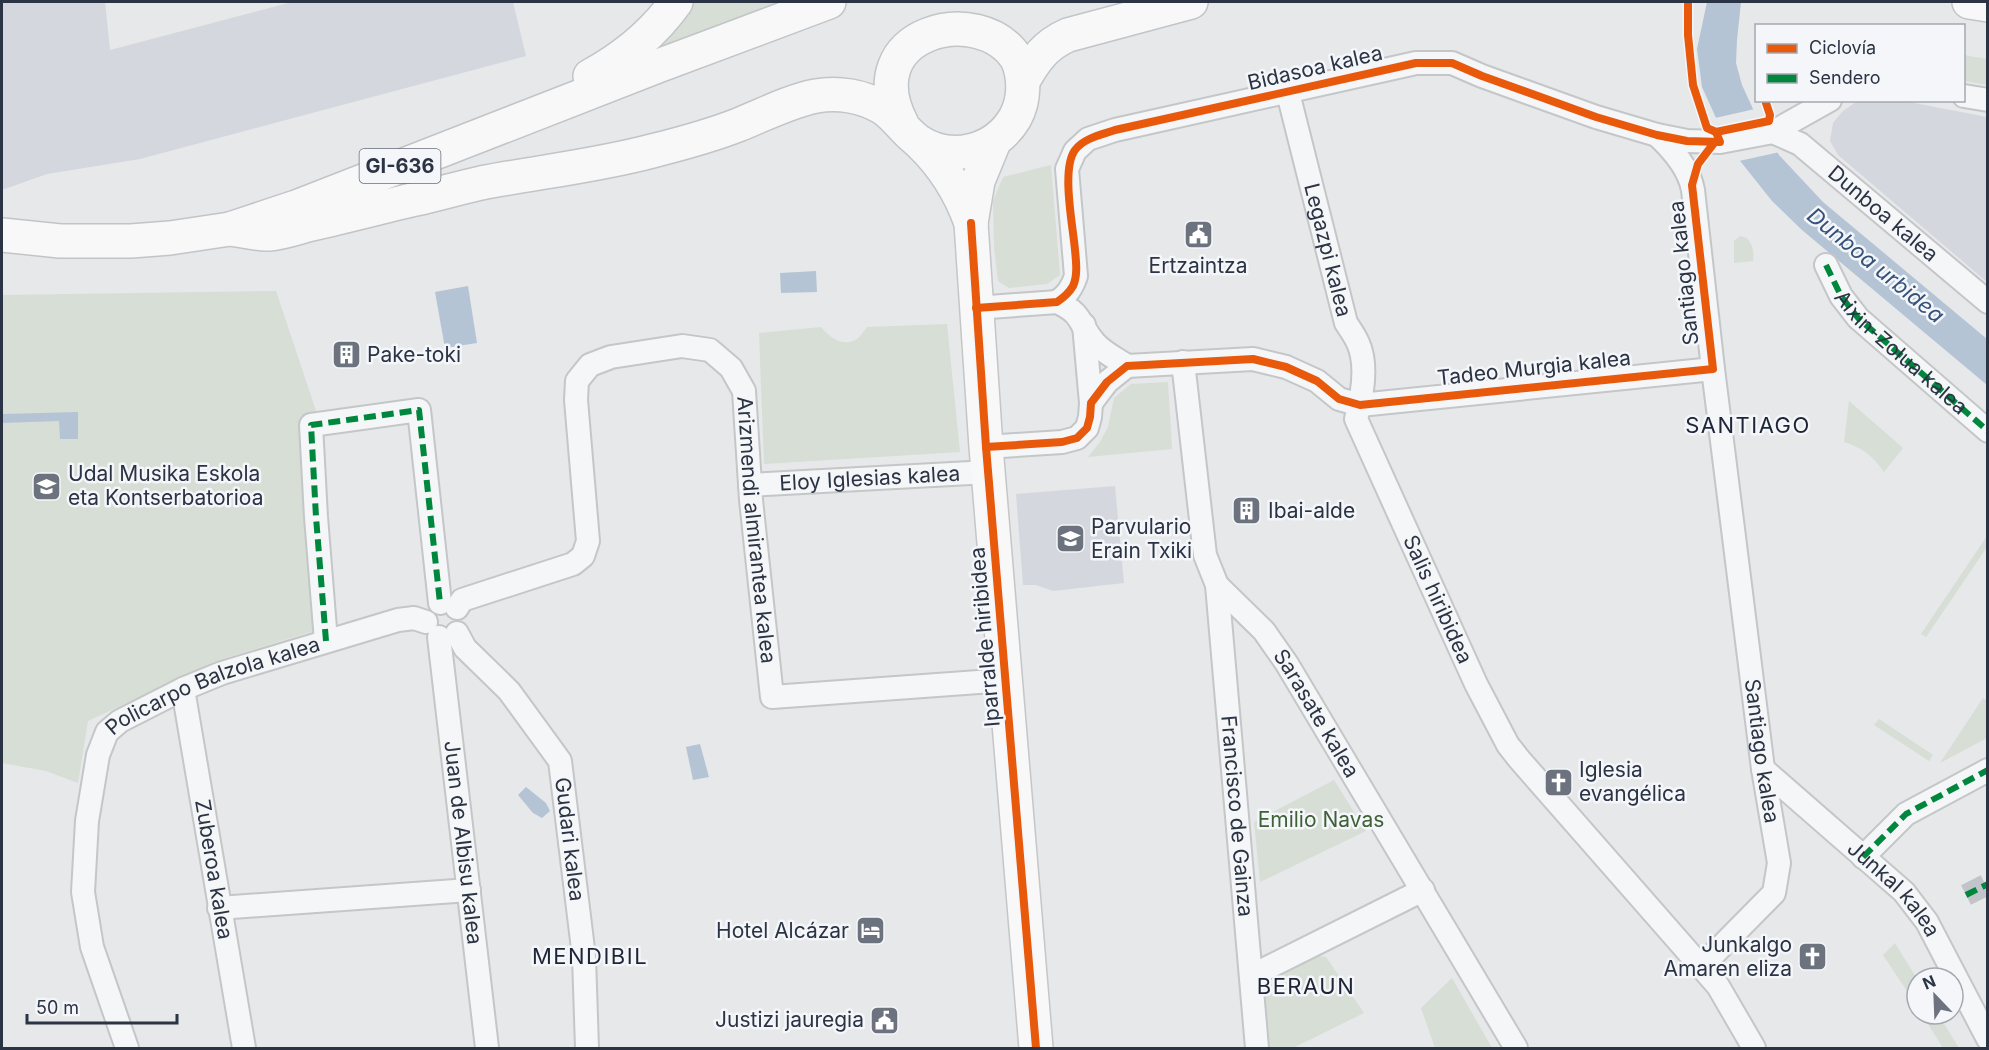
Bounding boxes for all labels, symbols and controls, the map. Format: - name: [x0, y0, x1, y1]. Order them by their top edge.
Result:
- legend: [1755, 24, 1965, 102]
- text: Ciclovía: [1809, 37, 1876, 58]
- street label: Bidasoa kalea: [1245, 40, 1385, 95]
- text: Sendero: [1809, 67, 1880, 88]
- road number: GI-636: [360, 149, 440, 183]
- street label: Dunboa kalea: [1823, 160, 1943, 267]
- street label: Legazpi kalea: [1299, 181, 1357, 319]
- street label: Santiago kalea: [1663, 199, 1704, 347]
- water label: Dunboa urbidea: [1802, 202, 1950, 328]
- public building icon: Ertzaintza: [1182, 219, 1214, 251]
- place label: Ertzaintza: [1149, 253, 1247, 278]
- street label: Aixin-Zolua kalea: [1829, 285, 1973, 419]
- building icon: Pake-toki: [330, 339, 362, 371]
- place label: Pake-toki: [367, 342, 461, 367]
- street label: Tadeo Murgia kalea: [1436, 345, 1632, 390]
- street label: Arizmendi almirantea kalea: [732, 395, 781, 665]
- district label: SANTIAGO: [1685, 412, 1811, 438]
- place label: Udal Musika Eskola eta Kontserbatorioa: [68, 461, 263, 510]
- street label: Eloy Iglesias kalea: [779, 461, 961, 495]
- school or university icon: Udal Musika Eskola eta Kontserbatorioa: [31, 470, 63, 502]
- building icon: Ibai-alde: [1231, 495, 1263, 527]
- place label: Ibai-alde: [1268, 498, 1355, 523]
- place label: Parvulario Erain Txiki: [1091, 514, 1192, 563]
- school or university icon: Parvulario Erain Txiki: [1054, 523, 1086, 555]
- street label: Salis hiribidea: [1398, 531, 1478, 667]
- street label: Iparralde hiribidea: [964, 546, 1005, 728]
- street label: Policarpo Balzola kalea: [100, 631, 323, 740]
- street label: Sarasate kalea: [1268, 644, 1365, 782]
- street label: Santiago kalea: [1740, 677, 1785, 825]
- street label: Francisco de Gainza: [1216, 714, 1259, 918]
- street label: Juan de Albisu kalea: [439, 739, 488, 946]
- place label: Iglesia evangélica: [1579, 757, 1686, 806]
- church icon: Iglesia evangélica: [1542, 766, 1574, 798]
- street label: Gudari kalea: [550, 776, 590, 903]
- street label: Zuberoa kalea: [190, 797, 238, 941]
- park label: Emilio Navas: [1258, 807, 1384, 832]
- street label: Junkal kalea: [1843, 836, 1945, 941]
- hotel icon: Hotel Alcázar: [854, 915, 886, 947]
- place label: Hotel Alcázar: [716, 918, 849, 943]
- place label: Junkalgo Amaren eliza: [1663, 932, 1792, 981]
- church icon: Junkalgo Amaren eliza: [1797, 941, 1829, 973]
- district label: MENDIBIL: [532, 943, 648, 969]
- north arrow: [1905, 966, 1965, 1026]
- text: N: [1920, 971, 1939, 994]
- district label: BERAUN: [1257, 973, 1355, 999]
- scale bar: [27, 987, 177, 1025]
- text: 50 m: [36, 997, 79, 1018]
- public building icon: Justizi jauregia: [869, 1004, 901, 1036]
- place label: Justizi jauregia: [715, 1007, 864, 1032]

